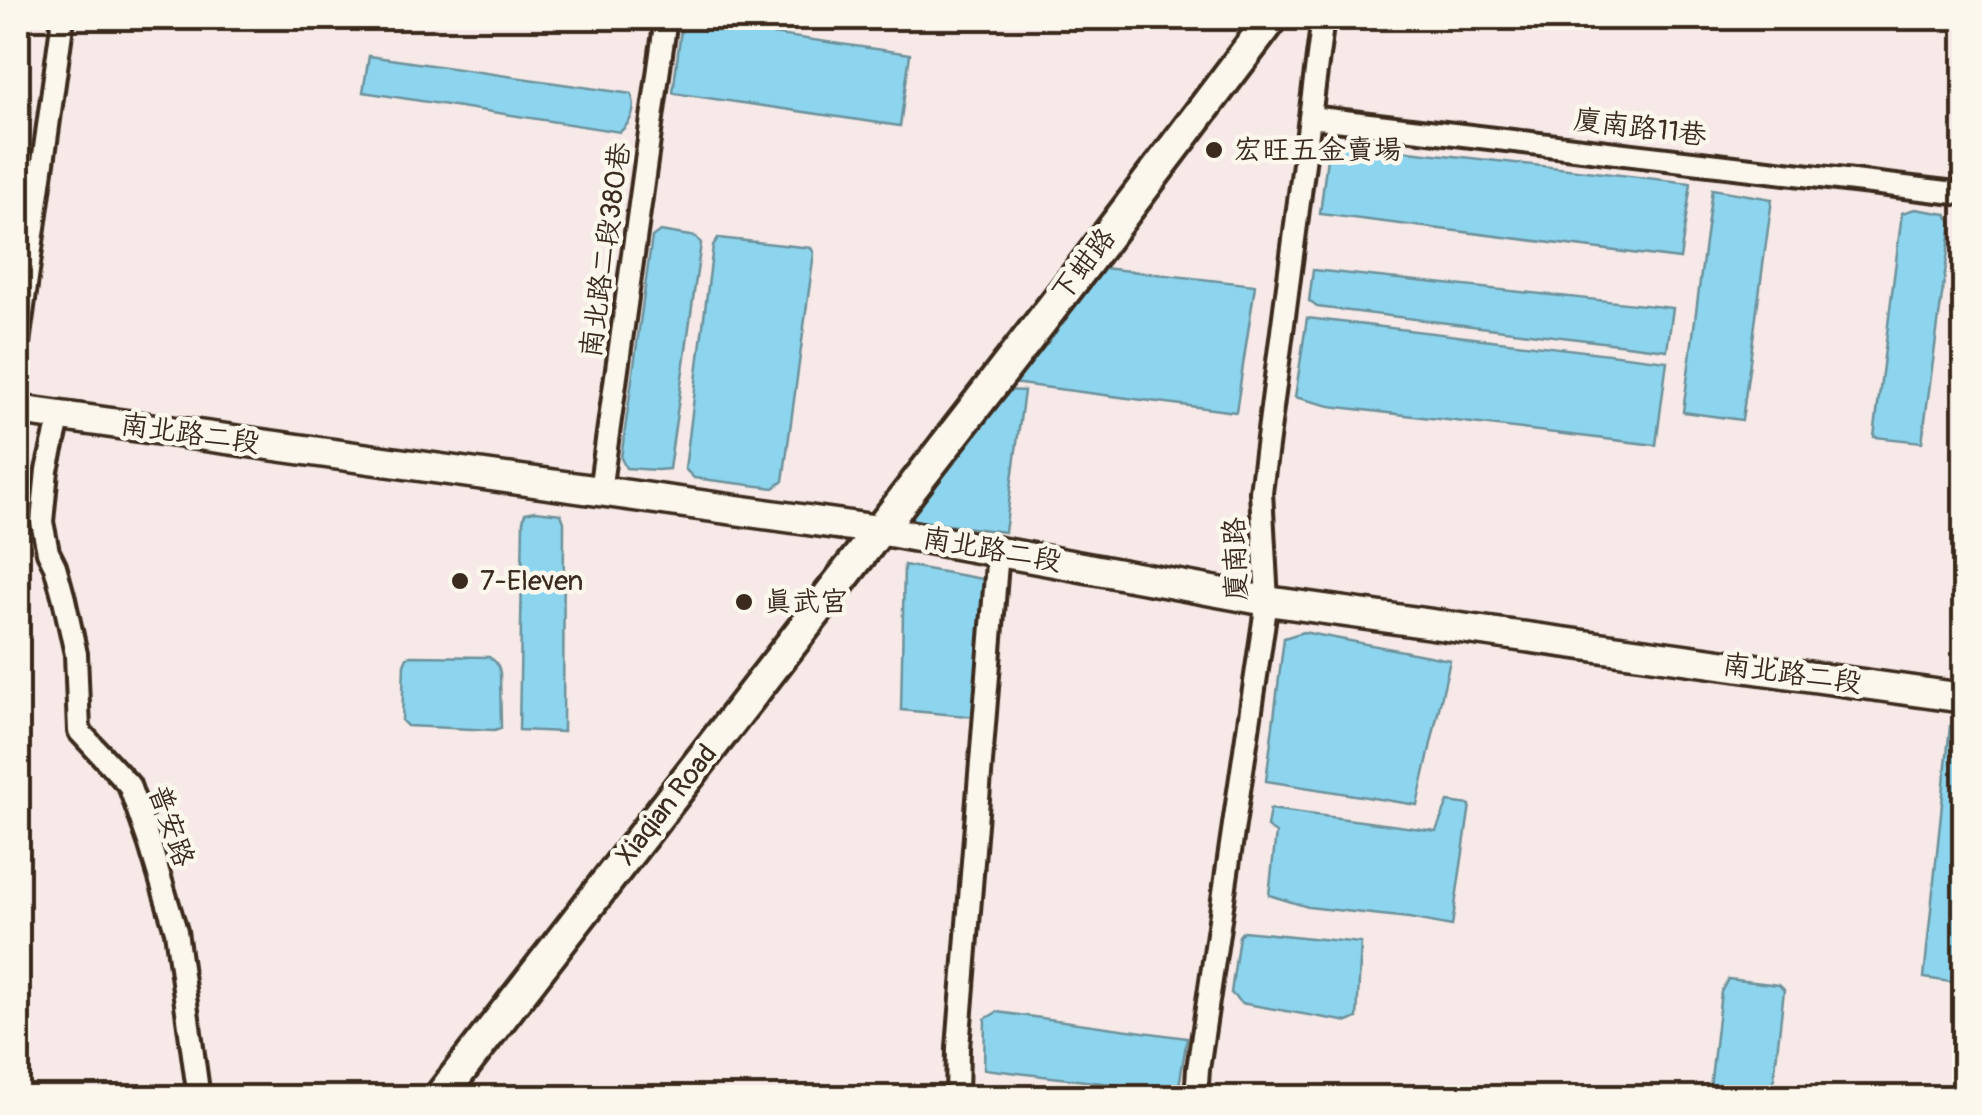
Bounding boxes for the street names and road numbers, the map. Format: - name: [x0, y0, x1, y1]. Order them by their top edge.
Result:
- street label: 廈南路11巷: [1571, 102, 1710, 154]
- street label: 南北路二段380巷: [574, 139, 639, 360]
- street label: 下蚶路: [1044, 221, 1124, 309]
- street label: 南北路二段: [118, 407, 262, 461]
- street label: 廈南路: [1217, 516, 1255, 602]
- street label: 南北路二段: [920, 521, 1064, 579]
- street label: 南北路二段: [1720, 647, 1864, 701]
- street label: Xiaqian Road: [609, 737, 725, 873]
- street label: 普安路: [141, 781, 201, 871]

